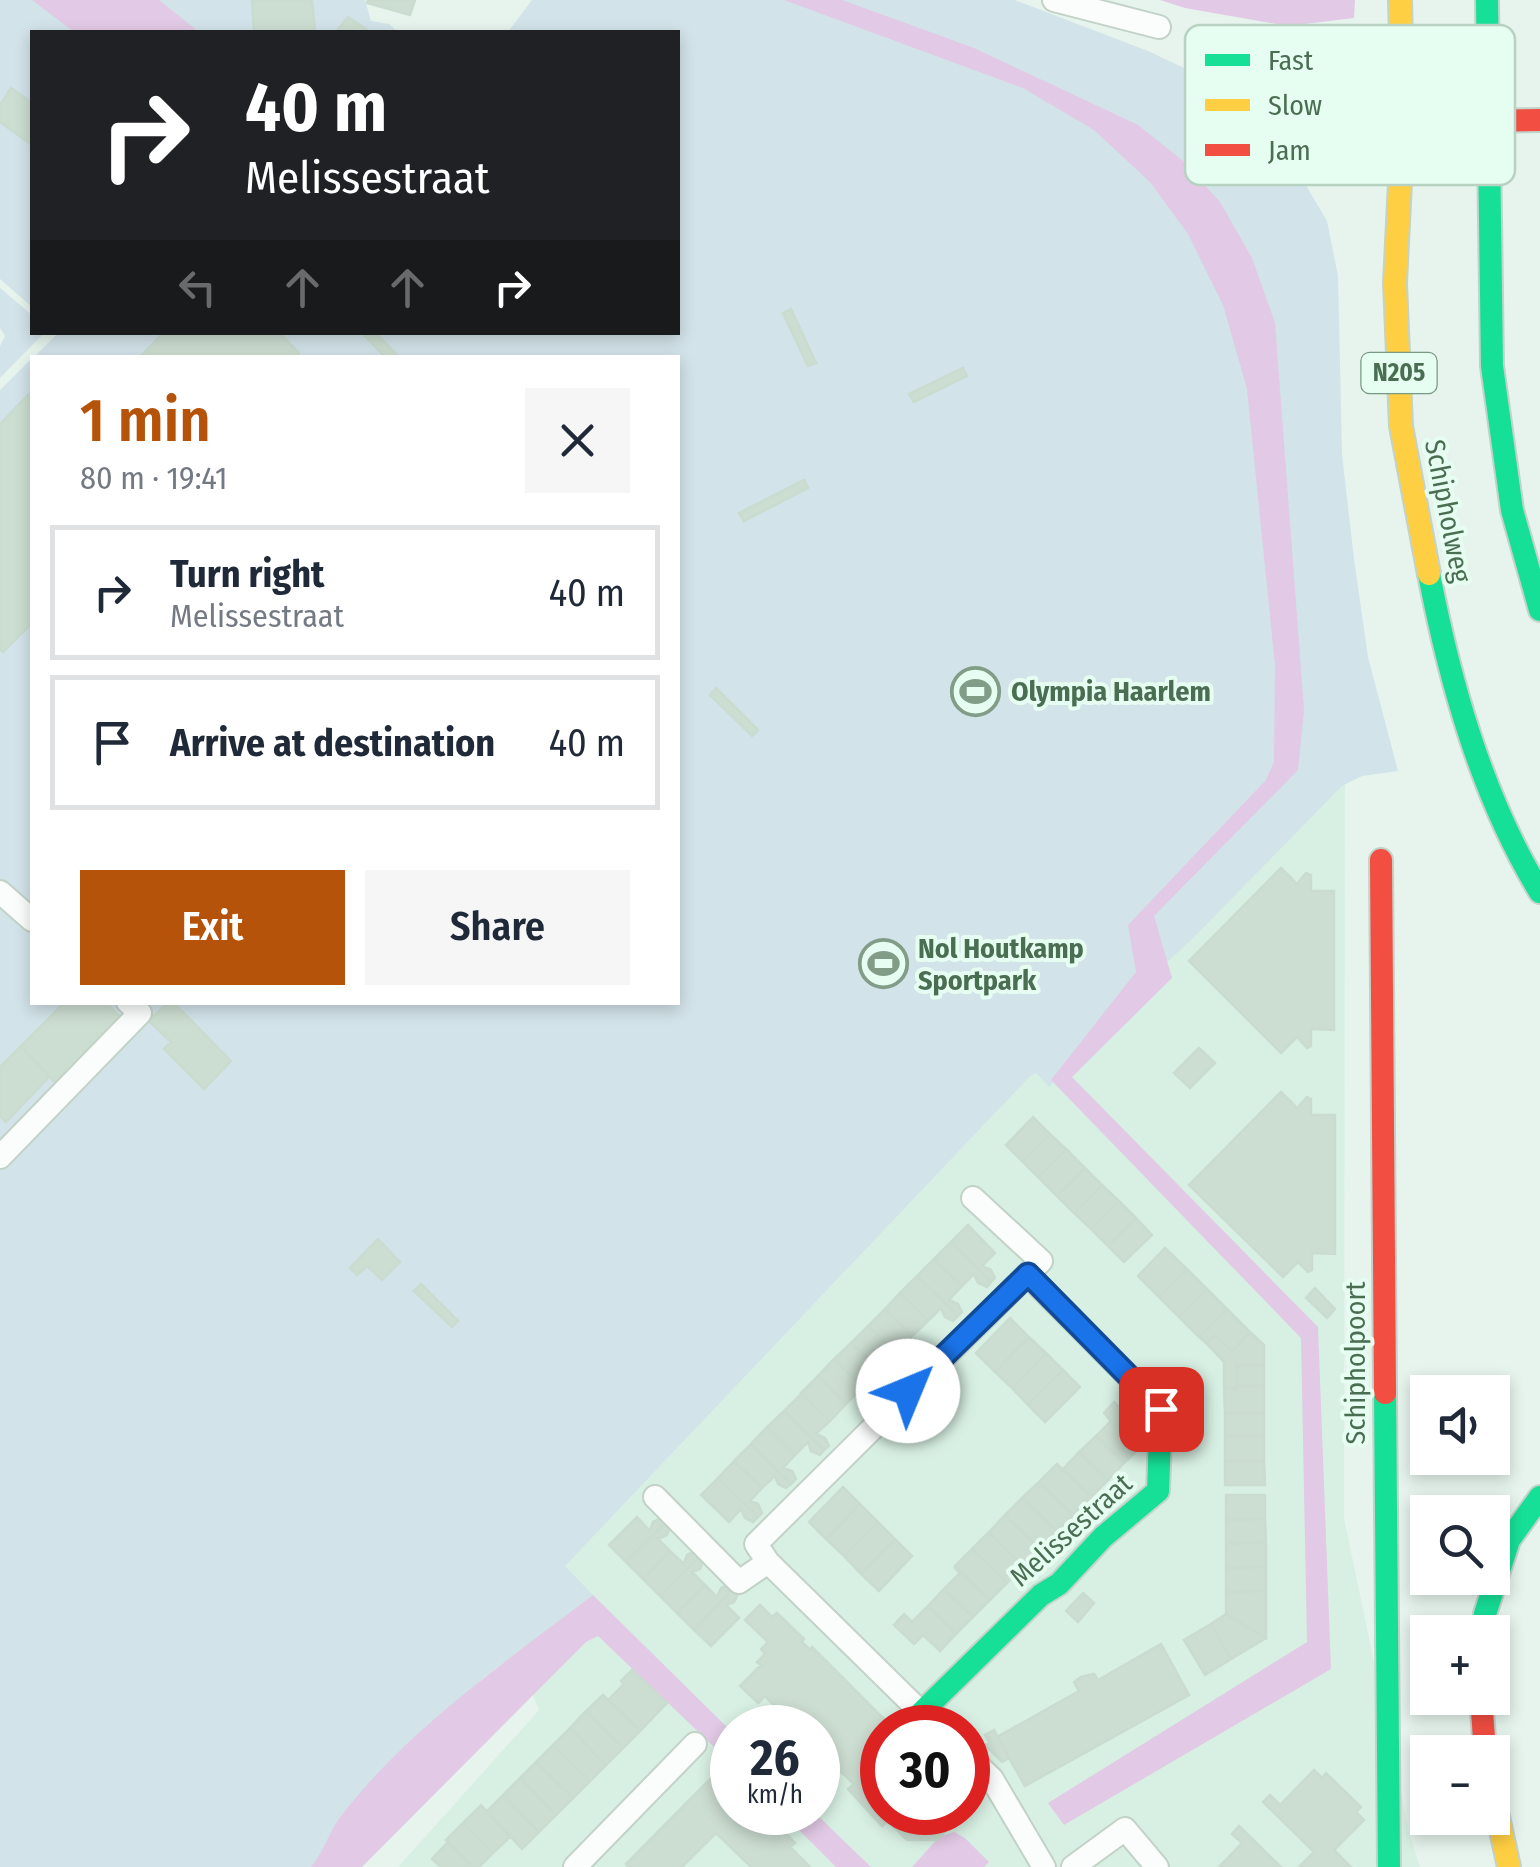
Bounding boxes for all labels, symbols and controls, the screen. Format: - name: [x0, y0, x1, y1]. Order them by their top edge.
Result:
- legend: [1185, 25, 1515, 185]
- text: Fast: [1268, 44, 1314, 77]
- text: 40 m: [245, 66, 387, 150]
- icon: right: [80, 70, 210, 200]
- text: Slow: [1268, 89, 1322, 122]
- text: Jam: [1268, 134, 1311, 167]
- text: Melissestraat: [245, 151, 490, 205]
- icon: left: [170, 260, 225, 315]
- icon: ahead: [275, 260, 330, 315]
- icon: ahead: [380, 260, 435, 315]
- icon: right: [485, 260, 540, 315]
- road number: N205: [1362, 353, 1436, 393]
- text: 1 min: [80, 385, 211, 457]
- button: close: [525, 388, 630, 493]
- street label: Schipholweg: [1418, 437, 1478, 586]
- text: 80 m · 19:41: [80, 459, 228, 497]
- text: Turn right: [170, 551, 324, 597]
- icon: right: [85, 565, 140, 620]
- text: 40 m: [549, 570, 625, 616]
- text: Melissestraat: [170, 597, 344, 635]
- sports icon: Olympia Haarlem: [950, 665, 1002, 717]
- place label: Olympia Haarlem: [1011, 675, 1211, 708]
- icon: arrive: [85, 715, 140, 770]
- text: Arrive at destination: [170, 720, 495, 766]
- text: 40 m: [549, 720, 625, 766]
- button: Exit: [80, 870, 345, 985]
- button: Share: [365, 870, 630, 985]
- place label: Nol Houtkamp Sportpark: [918, 932, 1084, 997]
- sports icon: Nol Houtkamp Sportpark: [857, 938, 909, 990]
- street label: Schipholpoort: [1339, 1281, 1372, 1444]
- position arrow: [856, 1339, 960, 1443]
- pin: [1119, 1367, 1204, 1452]
- map controls: [1410, 1375, 1510, 1835]
- button: sound: [1410, 1375, 1510, 1475]
- icon: arrive: [1134, 1382, 1189, 1437]
- street label: Melissestraat: [1003, 1466, 1139, 1593]
- button: search: [1410, 1495, 1510, 1595]
- button: +: [1410, 1615, 1510, 1715]
- speed limit sign: 30: [860, 1705, 990, 1835]
- text: 26: [750, 1728, 800, 1788]
- button: −: [1410, 1735, 1510, 1835]
- text: km/h: [747, 1780, 803, 1810]

